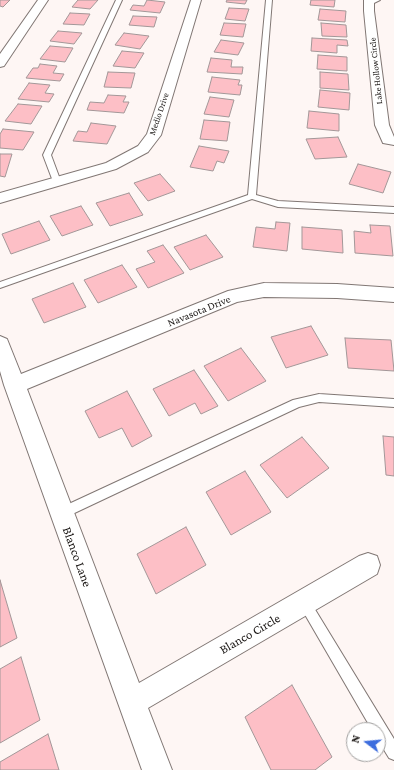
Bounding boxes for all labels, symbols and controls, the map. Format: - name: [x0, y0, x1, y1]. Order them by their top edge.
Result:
- street label: Lake Hollow Circle: [367, 37, 385, 105]
- street label: Medio Drive: [147, 91, 171, 137]
- street label: Navasota Drive: [166, 292, 232, 330]
- street label: Blanco Lane: [59, 525, 95, 589]
- street label: Blanco Circle: [217, 610, 283, 658]
- north arrow: [346, 722, 386, 762]
- text: N: [349, 734, 362, 744]

